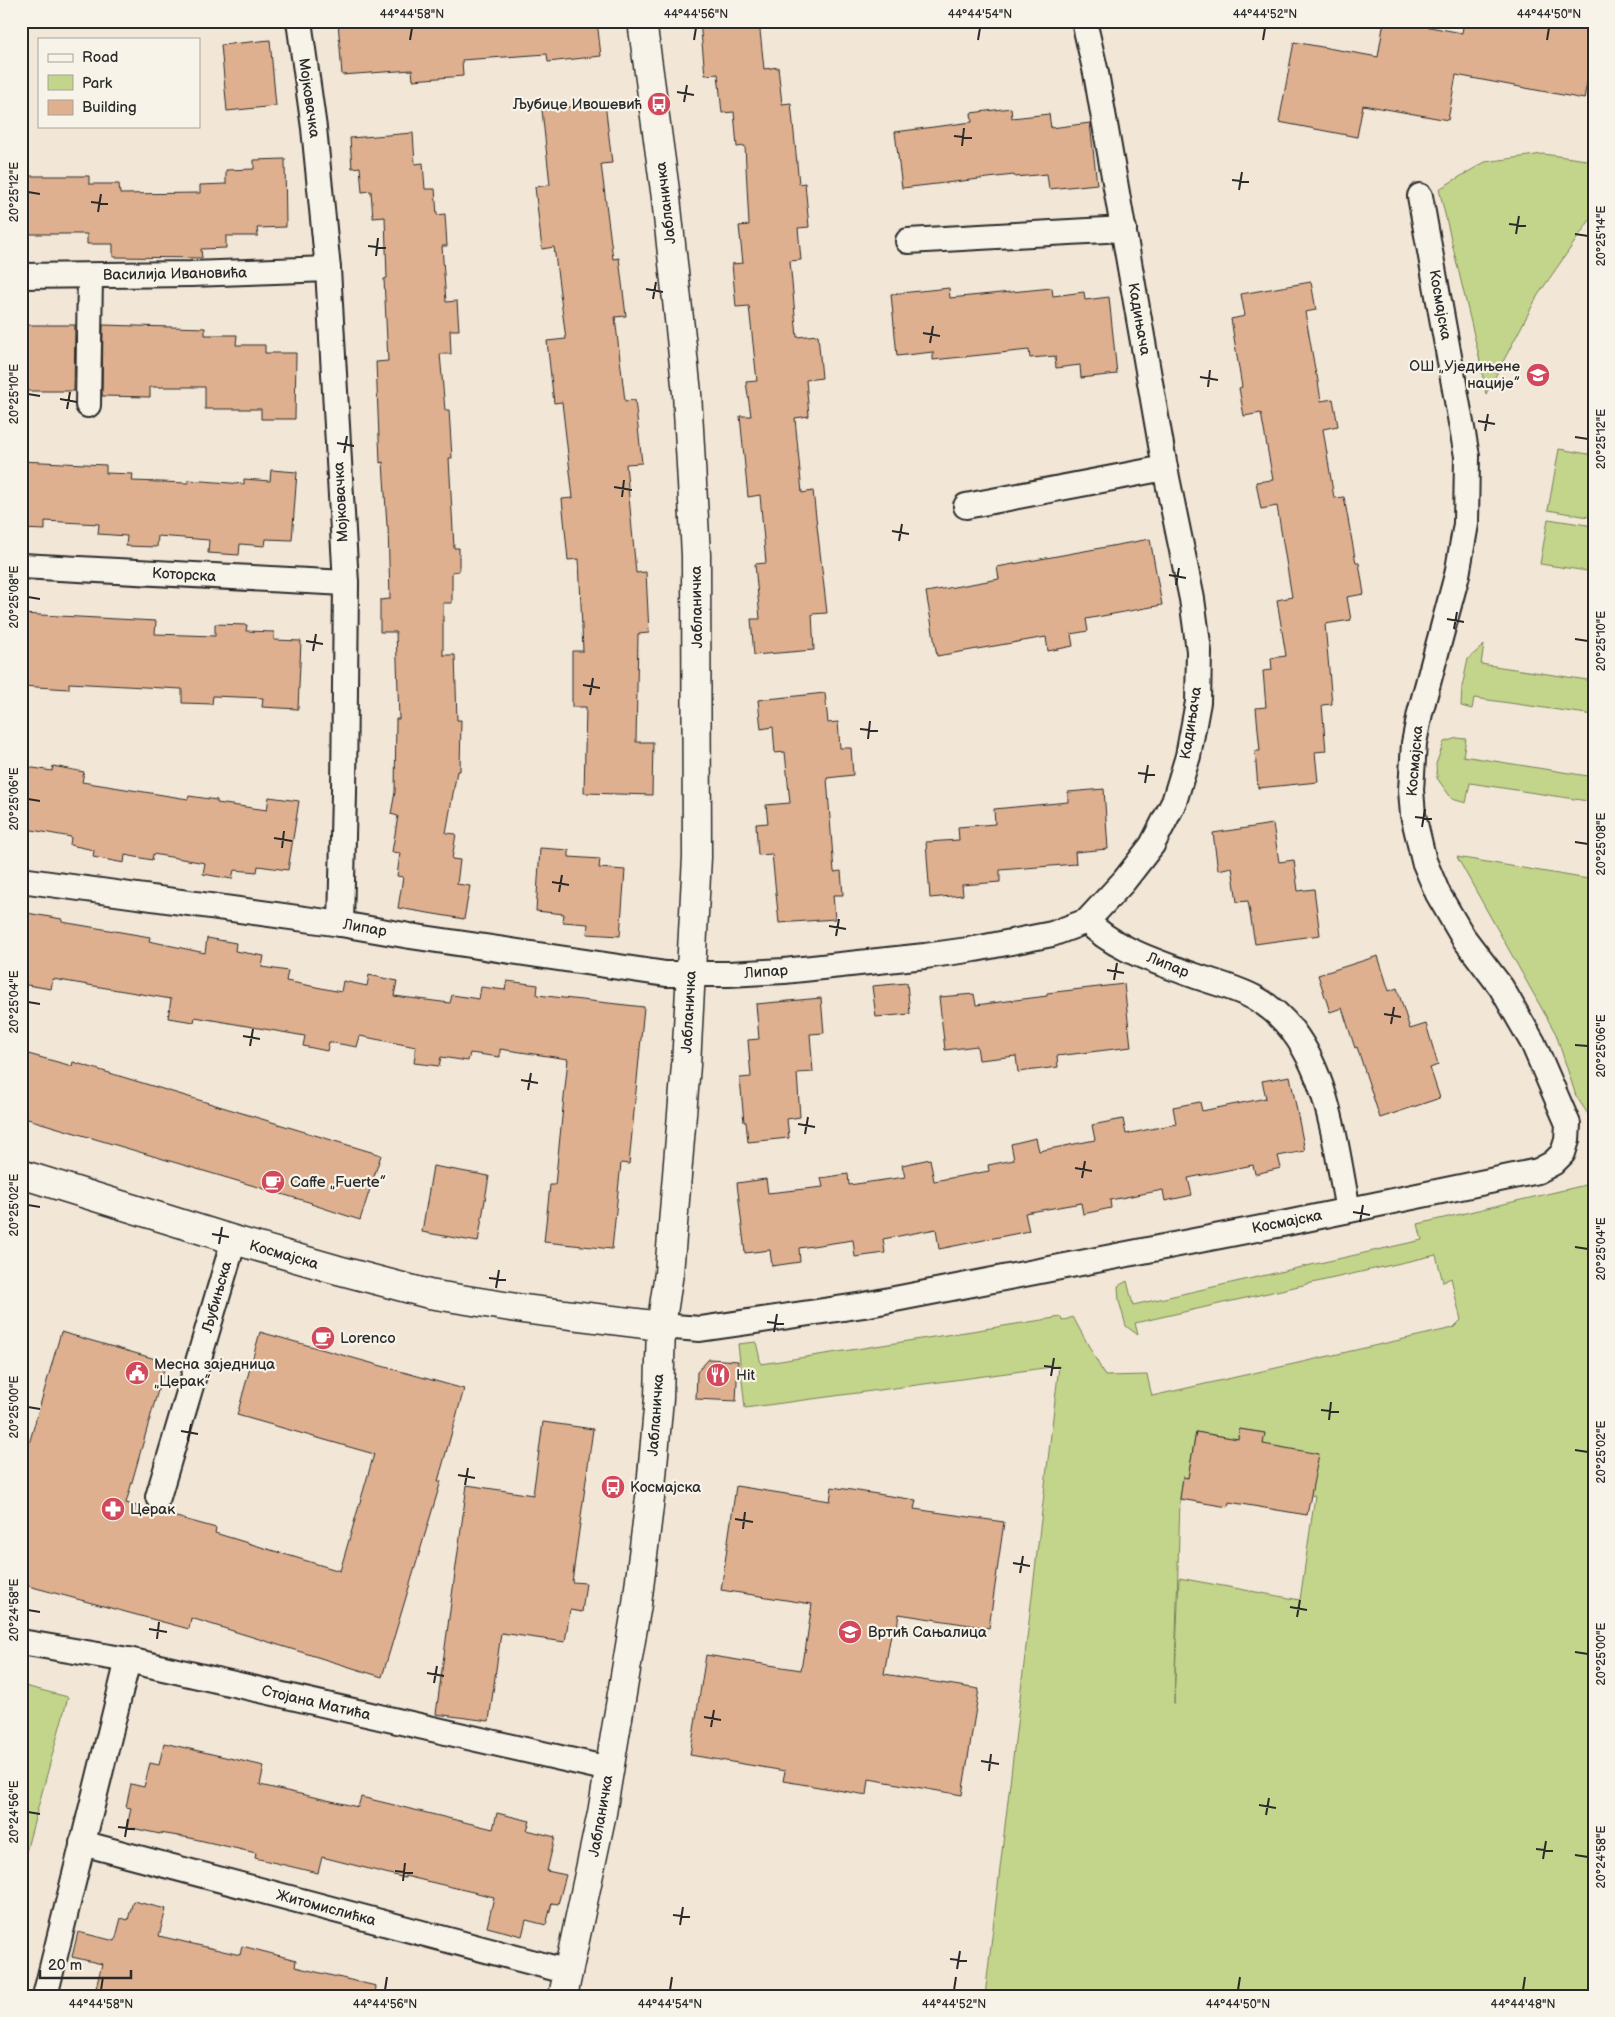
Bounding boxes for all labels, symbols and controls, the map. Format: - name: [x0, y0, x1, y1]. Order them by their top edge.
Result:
- text: 44°44'58"N: [380, 7, 444, 22]
- text: 44°44'56"N: [664, 7, 728, 22]
- text: 44°44'54"N: [948, 7, 1012, 22]
- text: 44°44'52"N: [1233, 7, 1297, 22]
- text: 44°44'50"N: [1517, 7, 1581, 22]
- legend: [38, 38, 200, 128]
- text: Road: [82, 48, 118, 67]
- street label: Мојковачка: [294, 57, 324, 139]
- text: Park: [82, 74, 113, 93]
- bus stop icon: Љубице Ивошевић: [646, 91, 672, 117]
- place label: Љубице Ивошевић: [512, 95, 642, 114]
- text: Building: [82, 98, 137, 117]
- street label: Јабланичка: [652, 161, 680, 245]
- text: 20°25'12"E: [7, 162, 22, 222]
- text: 20°25'14"E: [1594, 206, 1609, 266]
- street label: Василија Ивановића: [103, 263, 247, 285]
- street label: Космајска: [1424, 268, 1456, 342]
- street label: Кадињача: [1123, 281, 1155, 357]
- place label: ОШ „Уједињене нације”: [1409, 357, 1520, 393]
- school or university icon: ОШ „Уједињене нације”: [1525, 362, 1551, 388]
- text: 20°25'10"E: [7, 364, 22, 424]
- text: 20°25'12"E: [1594, 409, 1609, 469]
- street label: Мојковачка: [329, 461, 353, 543]
- street label: Которска: [151, 564, 217, 586]
- street label: Јабланичка: [687, 565, 707, 649]
- text: 20°25'08"E: [7, 566, 22, 628]
- text: 20°25'10"E: [1594, 611, 1609, 671]
- street label: Кадињача: [1176, 685, 1206, 761]
- street label: Космајска: [1402, 725, 1428, 797]
- text: 20°25'06"E: [7, 767, 22, 831]
- text: 20°25'08"E: [1594, 813, 1609, 875]
- street label: Липар: [341, 915, 389, 941]
- street label: Липар: [1143, 948, 1192, 982]
- street label: Липар: [742, 961, 789, 983]
- text: 20°25'04"E: [7, 970, 22, 1034]
- street label: Јабланичка: [677, 970, 701, 1054]
- text: 20°25'06"E: [1594, 1014, 1609, 1078]
- cafe icon: Caffe „Fuerte”: [260, 1169, 286, 1195]
- text: 20°25'02"E: [7, 1173, 22, 1236]
- place label: Caffe „Fuerte”: [290, 1173, 386, 1192]
- street label: Космајска: [1250, 1206, 1324, 1238]
- text: 20°25'04"E: [1594, 1217, 1609, 1281]
- street label: Космајска: [247, 1236, 321, 1274]
- street label: Љубињска: [197, 1259, 236, 1336]
- cafe icon: Lorenco: [310, 1325, 336, 1351]
- place label: Lorenco: [340, 1329, 396, 1348]
- place label: Месна заједница „Церак”: [154, 1355, 275, 1391]
- public building icon: Месна заједница „Церак”: [124, 1360, 150, 1386]
- restaurant icon: Hit: [705, 1362, 731, 1388]
- place label: Hit: [736, 1366, 755, 1385]
- street label: Јабланичка: [644, 1373, 668, 1457]
- text: 20°25'00"E: [7, 1376, 22, 1438]
- text: 20°25'02"E: [1594, 1420, 1609, 1483]
- bus stop icon: Космајска: [600, 1474, 626, 1500]
- place label: Космајска: [630, 1478, 701, 1497]
- pharmacy icon: Церак: [100, 1496, 126, 1522]
- place label: Церак: [130, 1500, 175, 1519]
- text: 20°24'58"E: [7, 1578, 22, 1641]
- school or university icon: Вртић Сањалица: [837, 1619, 863, 1645]
- place label: Вртић Сањалица: [868, 1623, 987, 1642]
- text: 20°25'00"E: [1594, 1623, 1609, 1685]
- street label: Стојана Матића: [260, 1681, 373, 1725]
- street label: Јабланичка: [584, 1773, 618, 1858]
- text: 20°24'56"E: [7, 1780, 22, 1844]
- text: 20°24'58"E: [1594, 1825, 1609, 1888]
- street label: Житомислићка: [274, 1886, 378, 1930]
- scale bar: [40, 1947, 131, 1979]
- text: 20 m: [48, 1956, 82, 1975]
- text: 44°44'58"N: [69, 1997, 133, 2012]
- text: 44°44'56"N: [353, 1997, 417, 2012]
- text: 44°44'54"N: [638, 1997, 702, 2012]
- text: 44°44'52"N: [922, 1997, 986, 2012]
- text: 44°44'50"N: [1206, 1997, 1270, 2012]
- text: 44°44'48"N: [1491, 1997, 1555, 2012]

